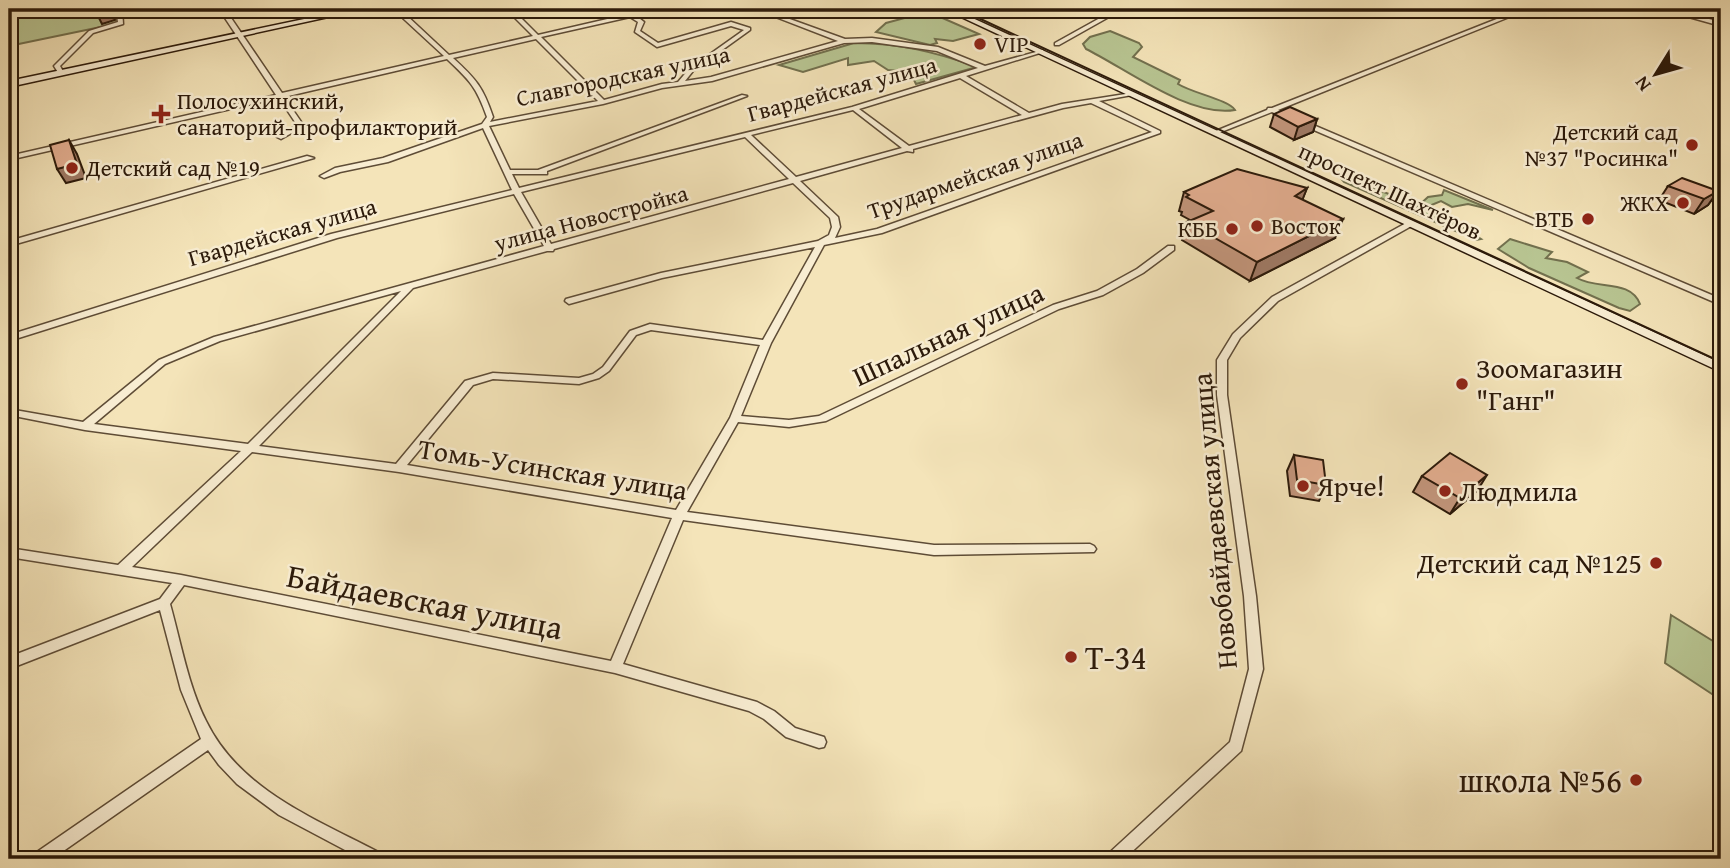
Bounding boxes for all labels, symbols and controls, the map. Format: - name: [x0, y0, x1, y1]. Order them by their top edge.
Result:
- place label: VIP: [994, 27, 1029, 60]
- marker: VIP: [972, 36, 988, 52]
- street label: Славгородская улица: [513, 37, 733, 114]
- north arrow: [1622, 38, 1692, 108]
- street label: Гвардейская улица: [744, 47, 940, 130]
- text: N: [1627, 70, 1657, 98]
- place label: Полосухинский, санаторий-профилакторий: [177, 84, 458, 143]
- marker: Полосухинский, санаторий-профилакторий: [151, 104, 171, 124]
- place label: Детский сад №37 "Росинка": [1525, 115, 1678, 174]
- street label: Трудармейская улица: [863, 122, 1087, 227]
- street label: проспект Шахтёров: [1293, 134, 1487, 247]
- marker: Детский сад №37 "Росинка": [1684, 137, 1700, 153]
- place label: Детский сад №19: [85, 151, 260, 184]
- marker: Детский сад №19: [64, 160, 80, 176]
- street label: улица Новостройка: [489, 176, 691, 259]
- place label: ЖКХ: [1619, 186, 1669, 219]
- street label: Гвардейская улица: [184, 189, 380, 274]
- marker: ЖКХ: [1675, 195, 1691, 211]
- place label: ВТБ: [1535, 202, 1574, 235]
- place label: Восток: [1271, 209, 1341, 242]
- marker: ВТБ: [1580, 211, 1596, 227]
- place label: КББ: [1178, 212, 1218, 245]
- marker: Восток: [1249, 218, 1265, 234]
- marker: КББ: [1224, 221, 1240, 237]
- street label: Шпальная улица: [845, 271, 1051, 396]
- place label: Зоомагазин "Ганг": [1476, 347, 1623, 420]
- street label: Новобайдаевская улица: [1180, 371, 1247, 671]
- marker: Зоомагазин "Ганг": [1454, 376, 1470, 392]
- street label: Томь-Усинская улица: [416, 427, 691, 510]
- place label: Ярче!: [1316, 465, 1385, 506]
- place label: Людмила: [1459, 470, 1578, 511]
- marker: Ярче!: [1295, 478, 1311, 494]
- marker: Людмила: [1437, 483, 1453, 499]
- place label: Детский сад №125: [1416, 542, 1642, 583]
- street label: Байдаевская улица: [283, 551, 567, 651]
- marker: Детский сад №125: [1648, 555, 1664, 571]
- place label: T-34: [1085, 633, 1147, 681]
- marker: T-34: [1063, 649, 1079, 665]
- place label: школа №56: [1459, 756, 1622, 804]
- marker: школа №56: [1628, 772, 1644, 788]

